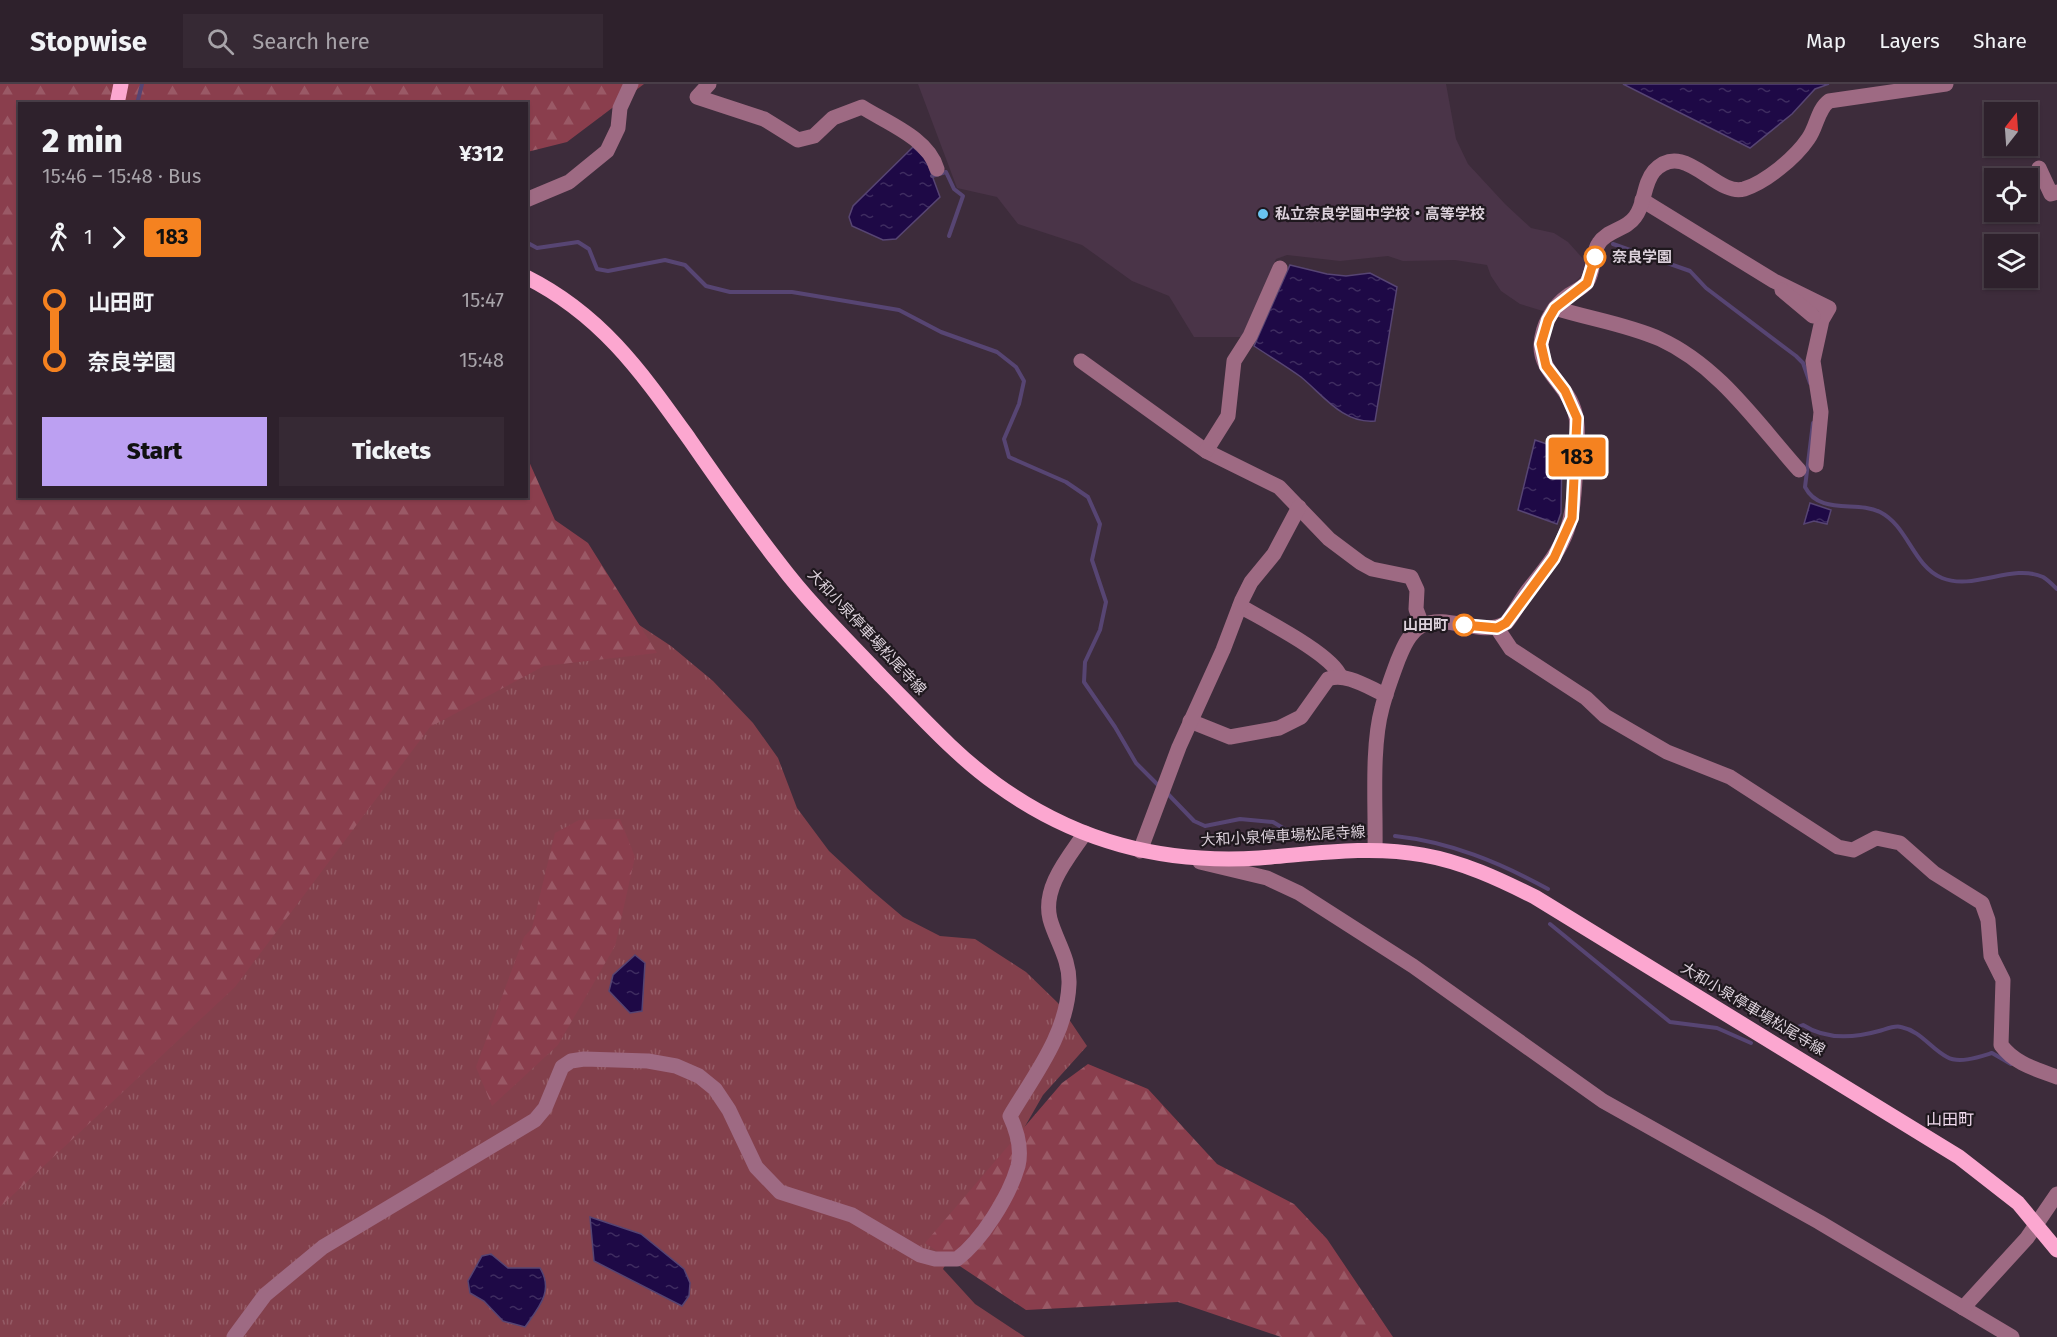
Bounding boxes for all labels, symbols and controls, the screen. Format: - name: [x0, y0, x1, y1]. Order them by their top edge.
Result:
- search box: [183, 14, 603, 68]
- text: Stopwise: [30, 25, 147, 58]
- icon: search: [204, 25, 237, 58]
- text: Search here: [252, 28, 370, 55]
- text: Map: [1806, 28, 1846, 54]
- text: Layers: [1879, 28, 1940, 54]
- text: Share: [1973, 28, 2027, 54]
- north arrow: [1984, 102, 2038, 156]
- map controls: [1984, 102, 2038, 288]
- text: 2 min: [42, 121, 123, 161]
- text: ¥312: [459, 140, 504, 167]
- text: 15:46 – 15:48 · Bus: [42, 164, 201, 188]
- button: locate: [1984, 168, 2038, 222]
- place label: 私立奈良学園中学校・高等学校: [1275, 205, 1485, 223]
- marker: 私立奈良学園中学校・高等学校: [1256, 207, 1270, 221]
- icon: walk: [42, 221, 75, 254]
- icon: forward: [102, 221, 135, 254]
- text: 183: [156, 224, 189, 250]
- text: 1: [84, 225, 93, 249]
- button: layers: [1984, 234, 2038, 288]
- marker: 奈良学園: [1584, 246, 1606, 268]
- place label: 奈良学園: [1612, 248, 1672, 266]
- text: 15:47: [462, 288, 504, 312]
- text: 山田町: [88, 289, 154, 316]
- text: 15:48: [459, 348, 504, 372]
- text: 奈良学園: [88, 349, 176, 376]
- button: Start: [42, 417, 267, 486]
- button: Tickets: [279, 417, 504, 486]
- line badge: 183: [1542, 438, 1612, 476]
- text: 183: [1561, 444, 1593, 470]
- street label: 大和小泉停車場松尾寺線: [804, 566, 930, 698]
- marker: 山田町: [1453, 614, 1475, 636]
- place label: 山田町: [1403, 616, 1448, 634]
- street label: 大和小泉停車場松尾寺線: [1200, 823, 1366, 849]
- street label: 大和小泉停車場松尾寺線: [1678, 959, 1828, 1059]
- district label: 山田町: [1926, 1110, 1974, 1129]

